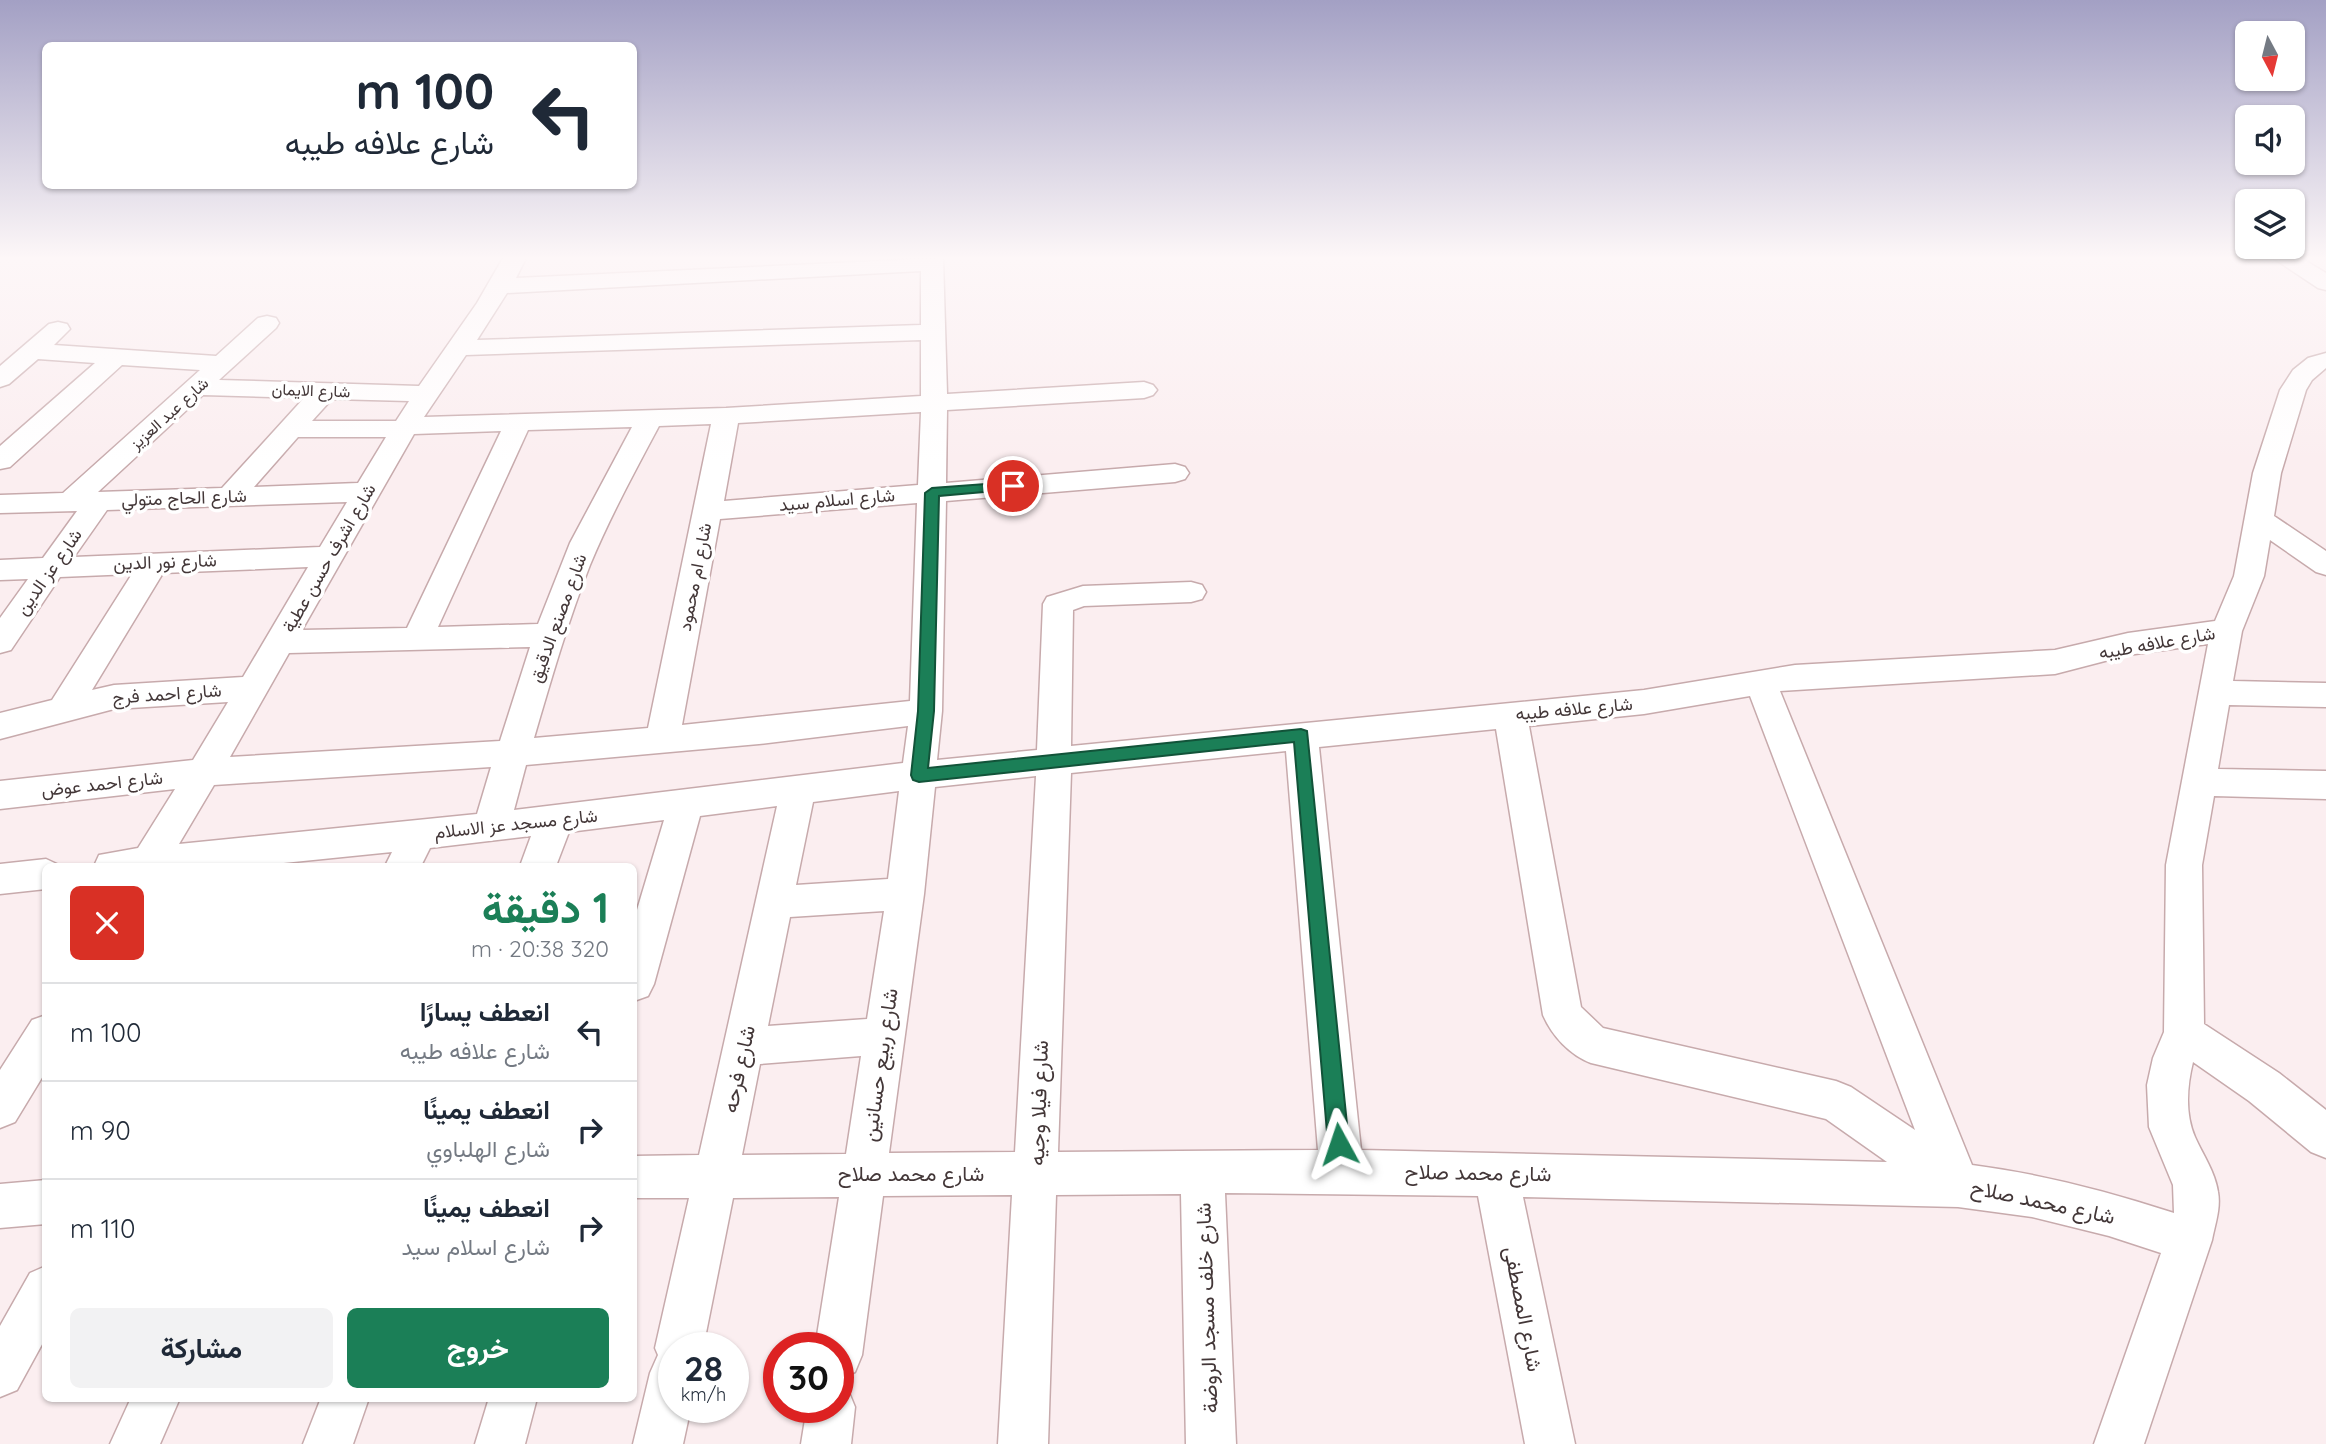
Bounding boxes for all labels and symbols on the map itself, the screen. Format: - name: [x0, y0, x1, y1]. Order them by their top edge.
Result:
- north arrow: [2235, 21, 2305, 91]
- street label: شارع عبد العزيز: [125, 373, 214, 456]
- street label: شارع الايمان: [271, 379, 351, 403]
- pin: [983, 456, 1043, 516]
- street label: شارع اشرف حسن عطية: [277, 479, 381, 637]
- street label: شارع اسلام سيد: [778, 483, 896, 517]
- street label: شارع الحاج متولي: [121, 484, 247, 515]
- street label: شارع ام محمود: [673, 521, 717, 633]
- street label: شارع عز الدين: [10, 524, 88, 620]
- street label: شارع نور الدين: [113, 548, 217, 576]
- street label: شارع مصنع الدقيق: [524, 550, 592, 686]
- street label: شارع علافه طيبه: [2097, 621, 2217, 665]
- street label: شارع احمد فرج: [112, 678, 222, 710]
- street label: شارع علافه طيبه: [1514, 692, 1634, 726]
- street label: شارع احمد عوض: [40, 766, 164, 802]
- street label: شارع مسجد عز الاسلام: [433, 803, 599, 845]
- street label: شارع ربيع حسانين: [855, 986, 905, 1144]
- street label: شارع فرحه: [716, 1023, 762, 1115]
- street label: شارع فيلا وجيه: [1023, 1040, 1055, 1166]
- position arrow: [1302, 1107, 1376, 1181]
- street label: شارع محمد صلاح: [1404, 1158, 1552, 1188]
- street label: شارع محمد صلاح: [838, 1160, 984, 1188]
- street label: شارع محمد صلاح: [1968, 1173, 2118, 1231]
- street label: شارع خلف مسجد الروضة: [1189, 1202, 1225, 1414]
- street label: شارع المصطفى: [1497, 1244, 1549, 1374]
- speed limit sign: 30: [763, 1332, 854, 1423]

